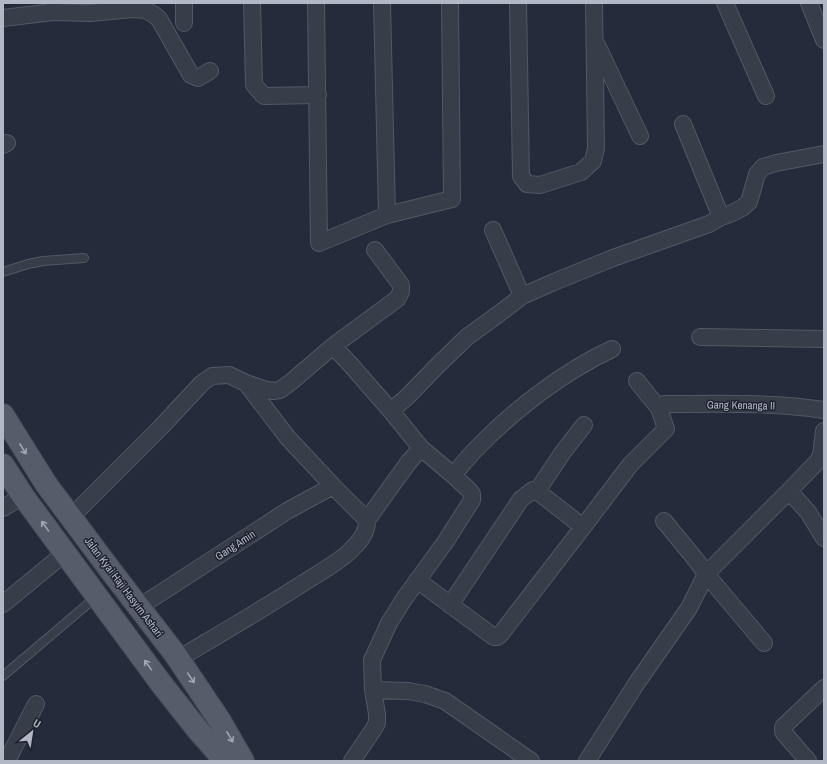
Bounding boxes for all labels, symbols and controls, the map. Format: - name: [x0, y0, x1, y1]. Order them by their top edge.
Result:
- street label: Gang Kenanga II: [707, 397, 775, 413]
- one-way arrow: [20, 443, 28, 455]
- one-way arrow: [41, 521, 50, 532]
- street label: Gang Amin: [212, 527, 258, 563]
- street label: Jalan Kyai Haji Hasyim Ashari: [82, 534, 166, 640]
- one-way arrow: [143, 659, 152, 670]
- one-way arrow: [187, 672, 195, 683]
- north arrow: [12, 712, 52, 752]
- text: U: [31, 716, 43, 731]
- one-way arrow: [226, 731, 234, 743]

